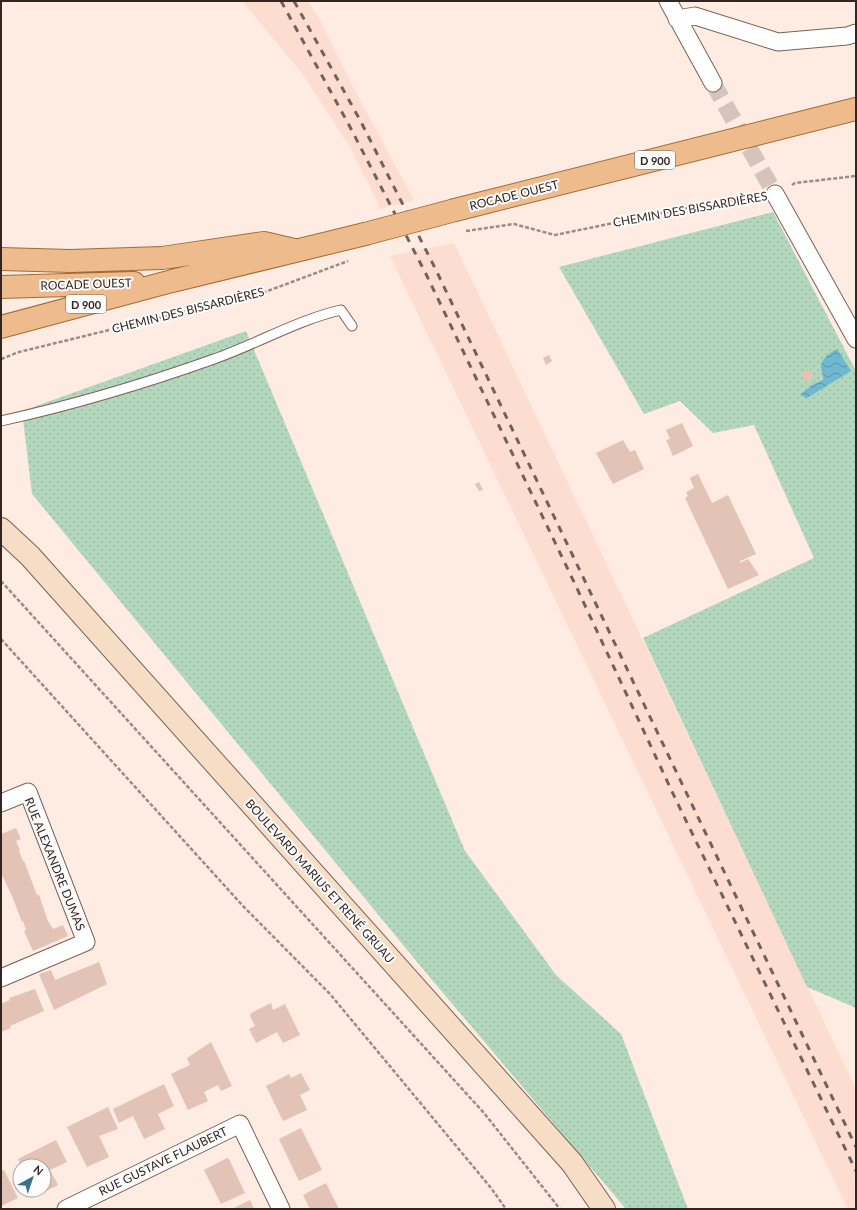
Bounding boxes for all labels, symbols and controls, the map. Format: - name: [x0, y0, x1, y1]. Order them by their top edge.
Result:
- road number: D 900: [635, 151, 675, 169]
- street label: ROCADE OUEST: [468, 177, 560, 213]
- street label: CHEMIN DES BISSARDIÈRES: [612, 188, 768, 230]
- street label: ROCADE OUEST: [40, 275, 132, 293]
- street label: CHEMIN DES BISSARDIÈRES: [110, 284, 266, 336]
- road number: D 900: [66, 295, 106, 313]
- street label: RUE ALEXANDRE DUMAS: [21, 795, 89, 933]
- street label: BOULEVARD MARIUS ET RENÉ GRUAU: [242, 796, 398, 966]
- street label: RUE GUSTAVE FLAUBERT: [96, 1123, 230, 1199]
- north arrow: [12, 1158, 52, 1198]
- text: N: [31, 1162, 46, 1178]

